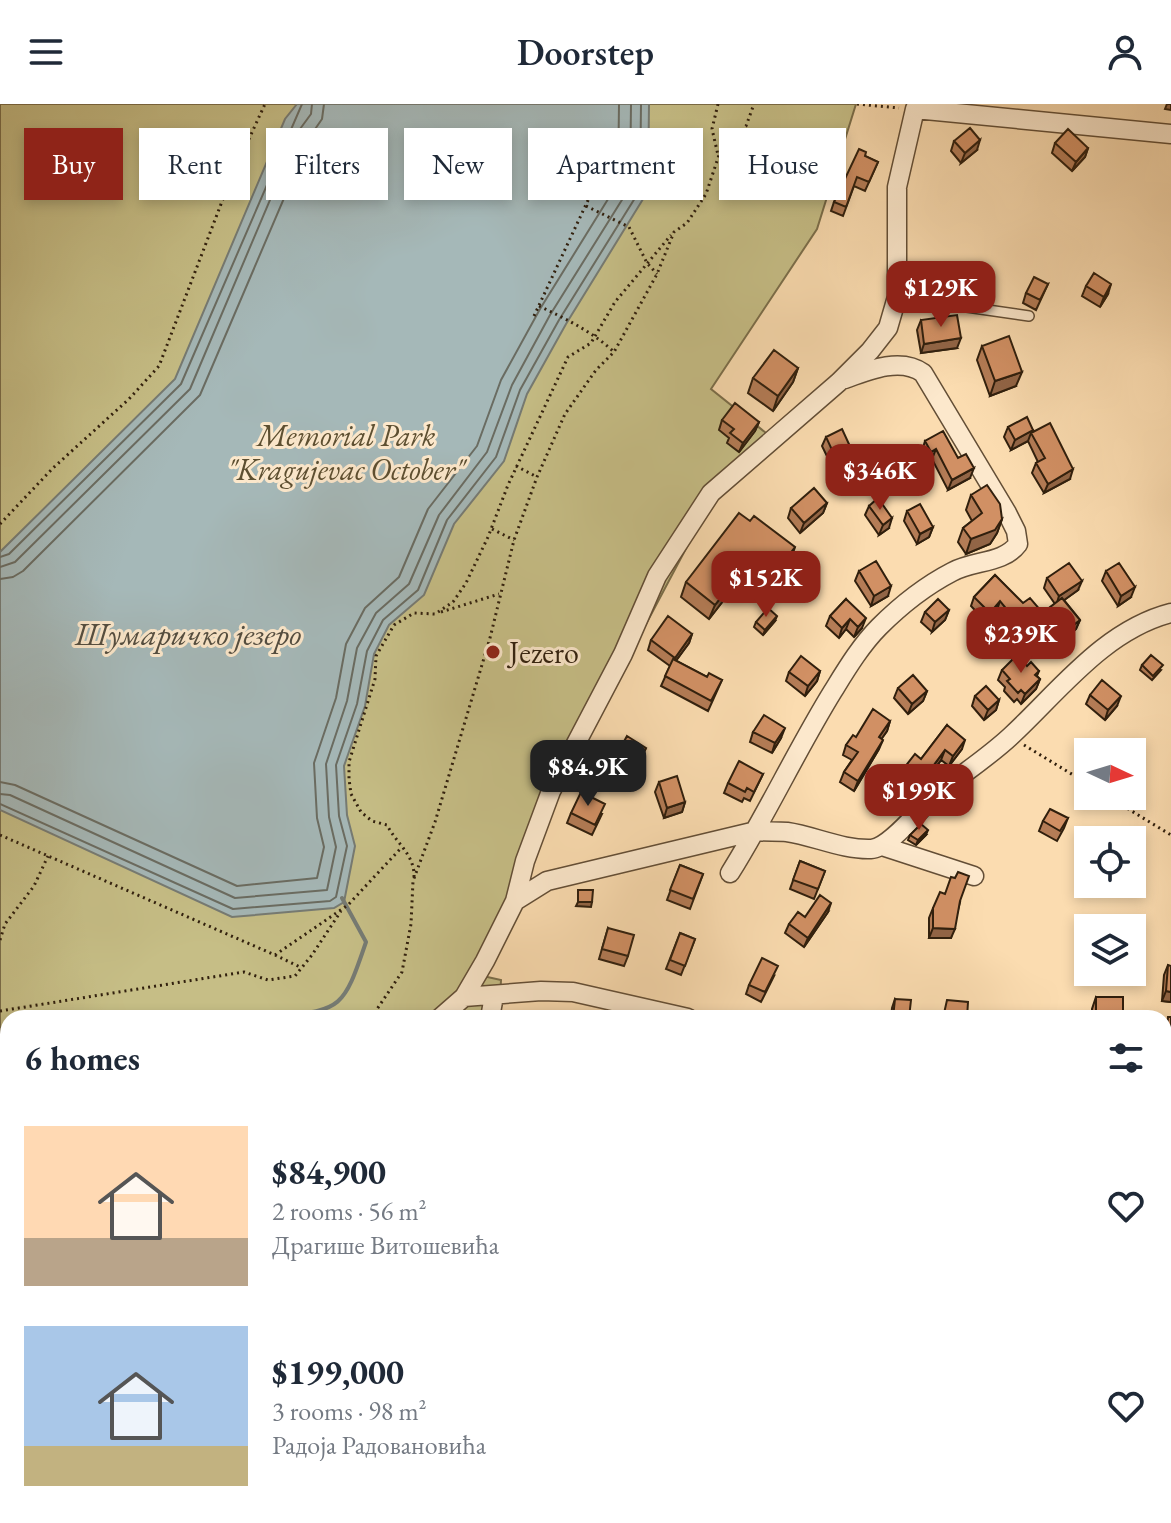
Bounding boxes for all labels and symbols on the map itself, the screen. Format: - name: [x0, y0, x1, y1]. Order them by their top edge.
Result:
- pin: $129K: [885, 261, 997, 329]
- park label: Memorial Park "Kragujevac October": [227, 416, 468, 489]
- pin: $346K: [824, 444, 936, 512]
- pin: $152K: [710, 551, 822, 619]
- pin: $239K: [965, 607, 1077, 675]
- water label: Шумаричко језеро: [74, 613, 301, 655]
- place label: Jezero: [506, 633, 579, 672]
- marker: Jezero: [484, 643, 502, 661]
- north arrow: [1074, 738, 1146, 810]
- pin: $84.9K: [523, 740, 653, 808]
- pin: $199K: [863, 764, 975, 832]

